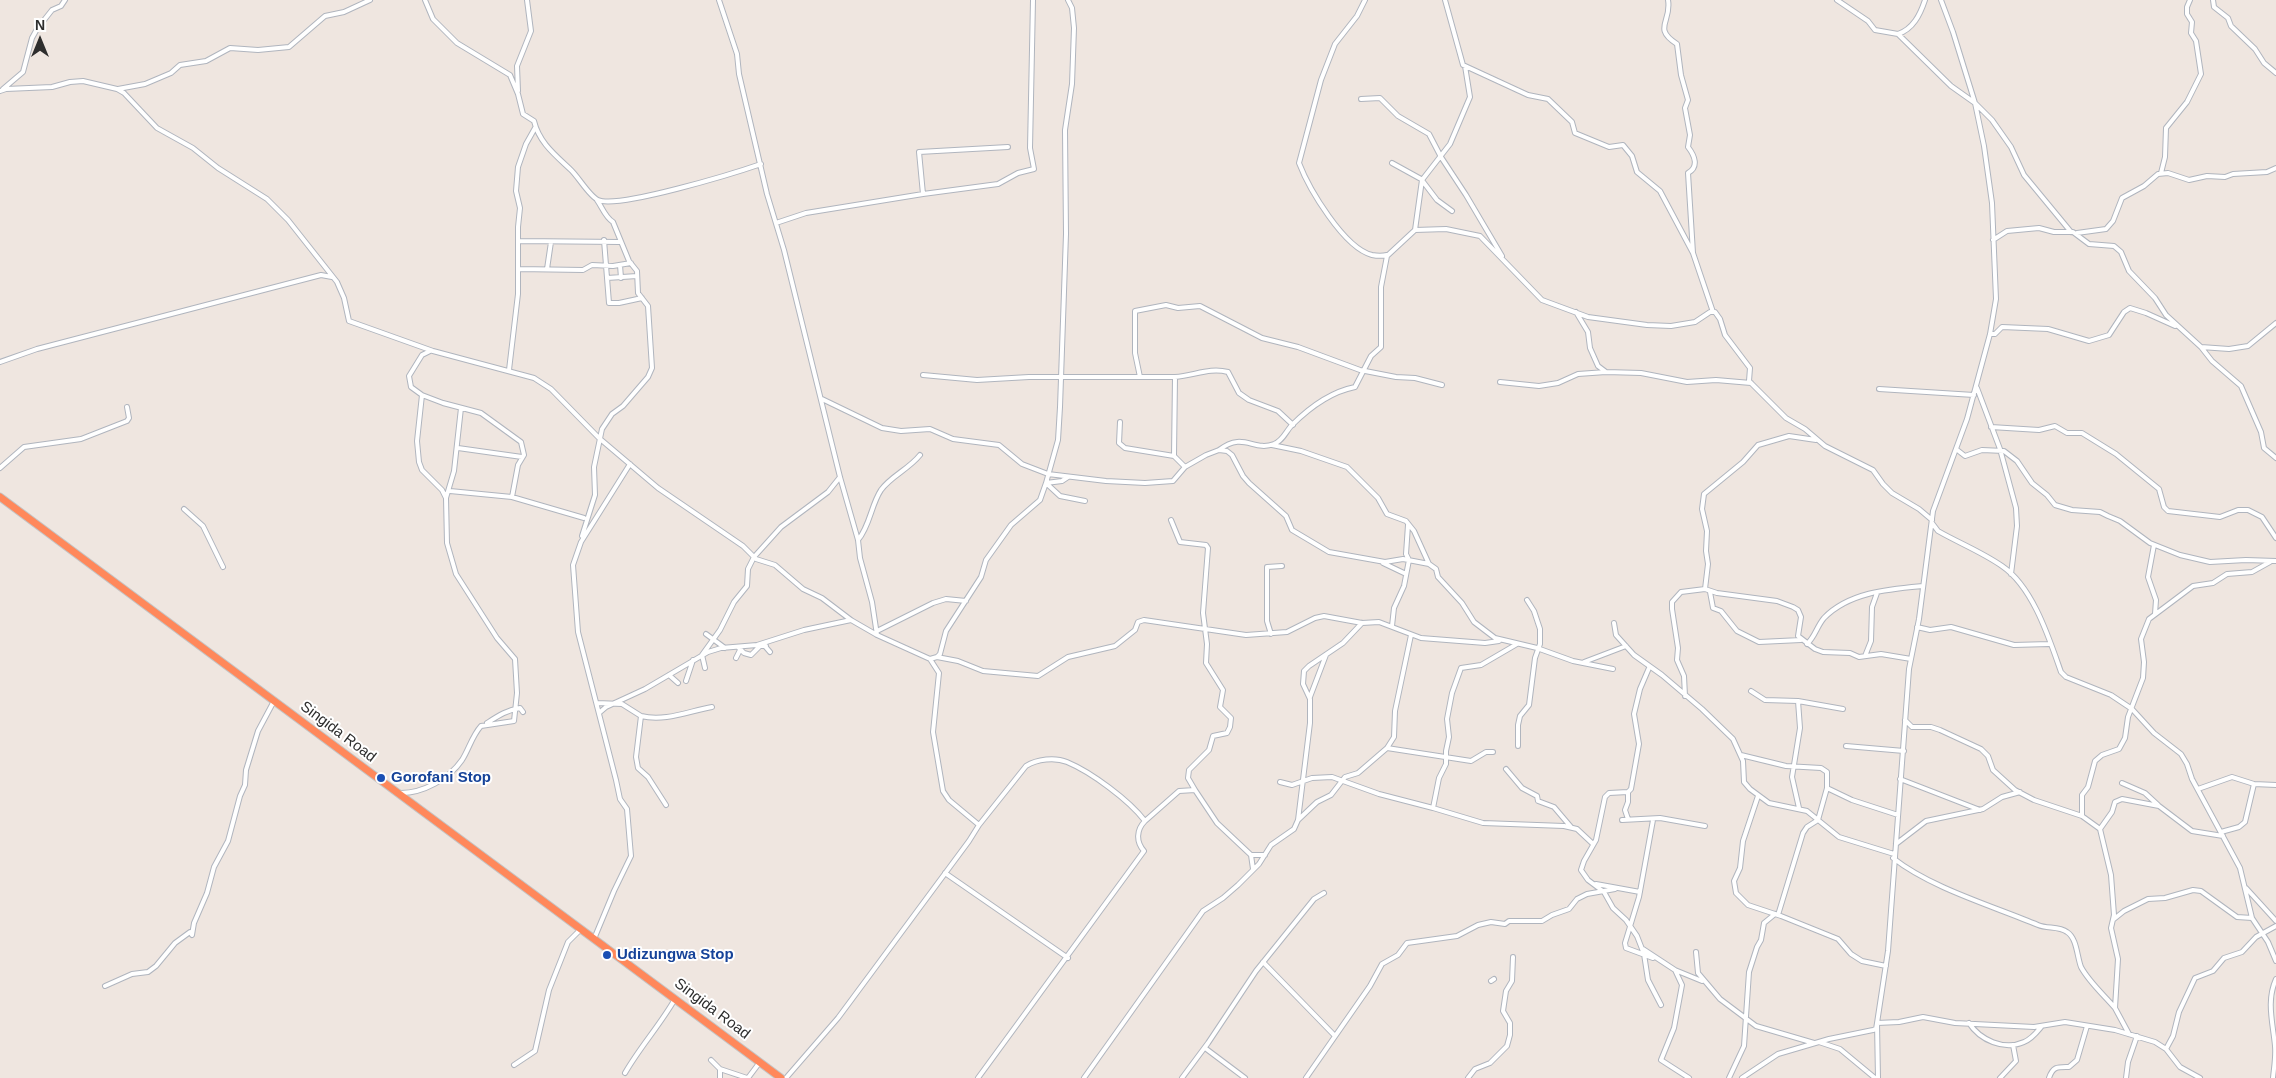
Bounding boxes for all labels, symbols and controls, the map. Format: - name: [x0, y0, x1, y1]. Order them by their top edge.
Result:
- north arrow: [15, 15, 65, 65]
- text: N: [35, 17, 45, 33]
- street label: Singida Road: [297, 698, 379, 766]
- place label: Gorofani Stop: [391, 769, 491, 787]
- marker: Gorofani Stop: [375, 772, 387, 784]
- place label: Udizungwa Stop: [617, 946, 734, 964]
- marker: Udizungwa Stop: [601, 949, 613, 961]
- street label: Singida Road: [671, 975, 753, 1043]

